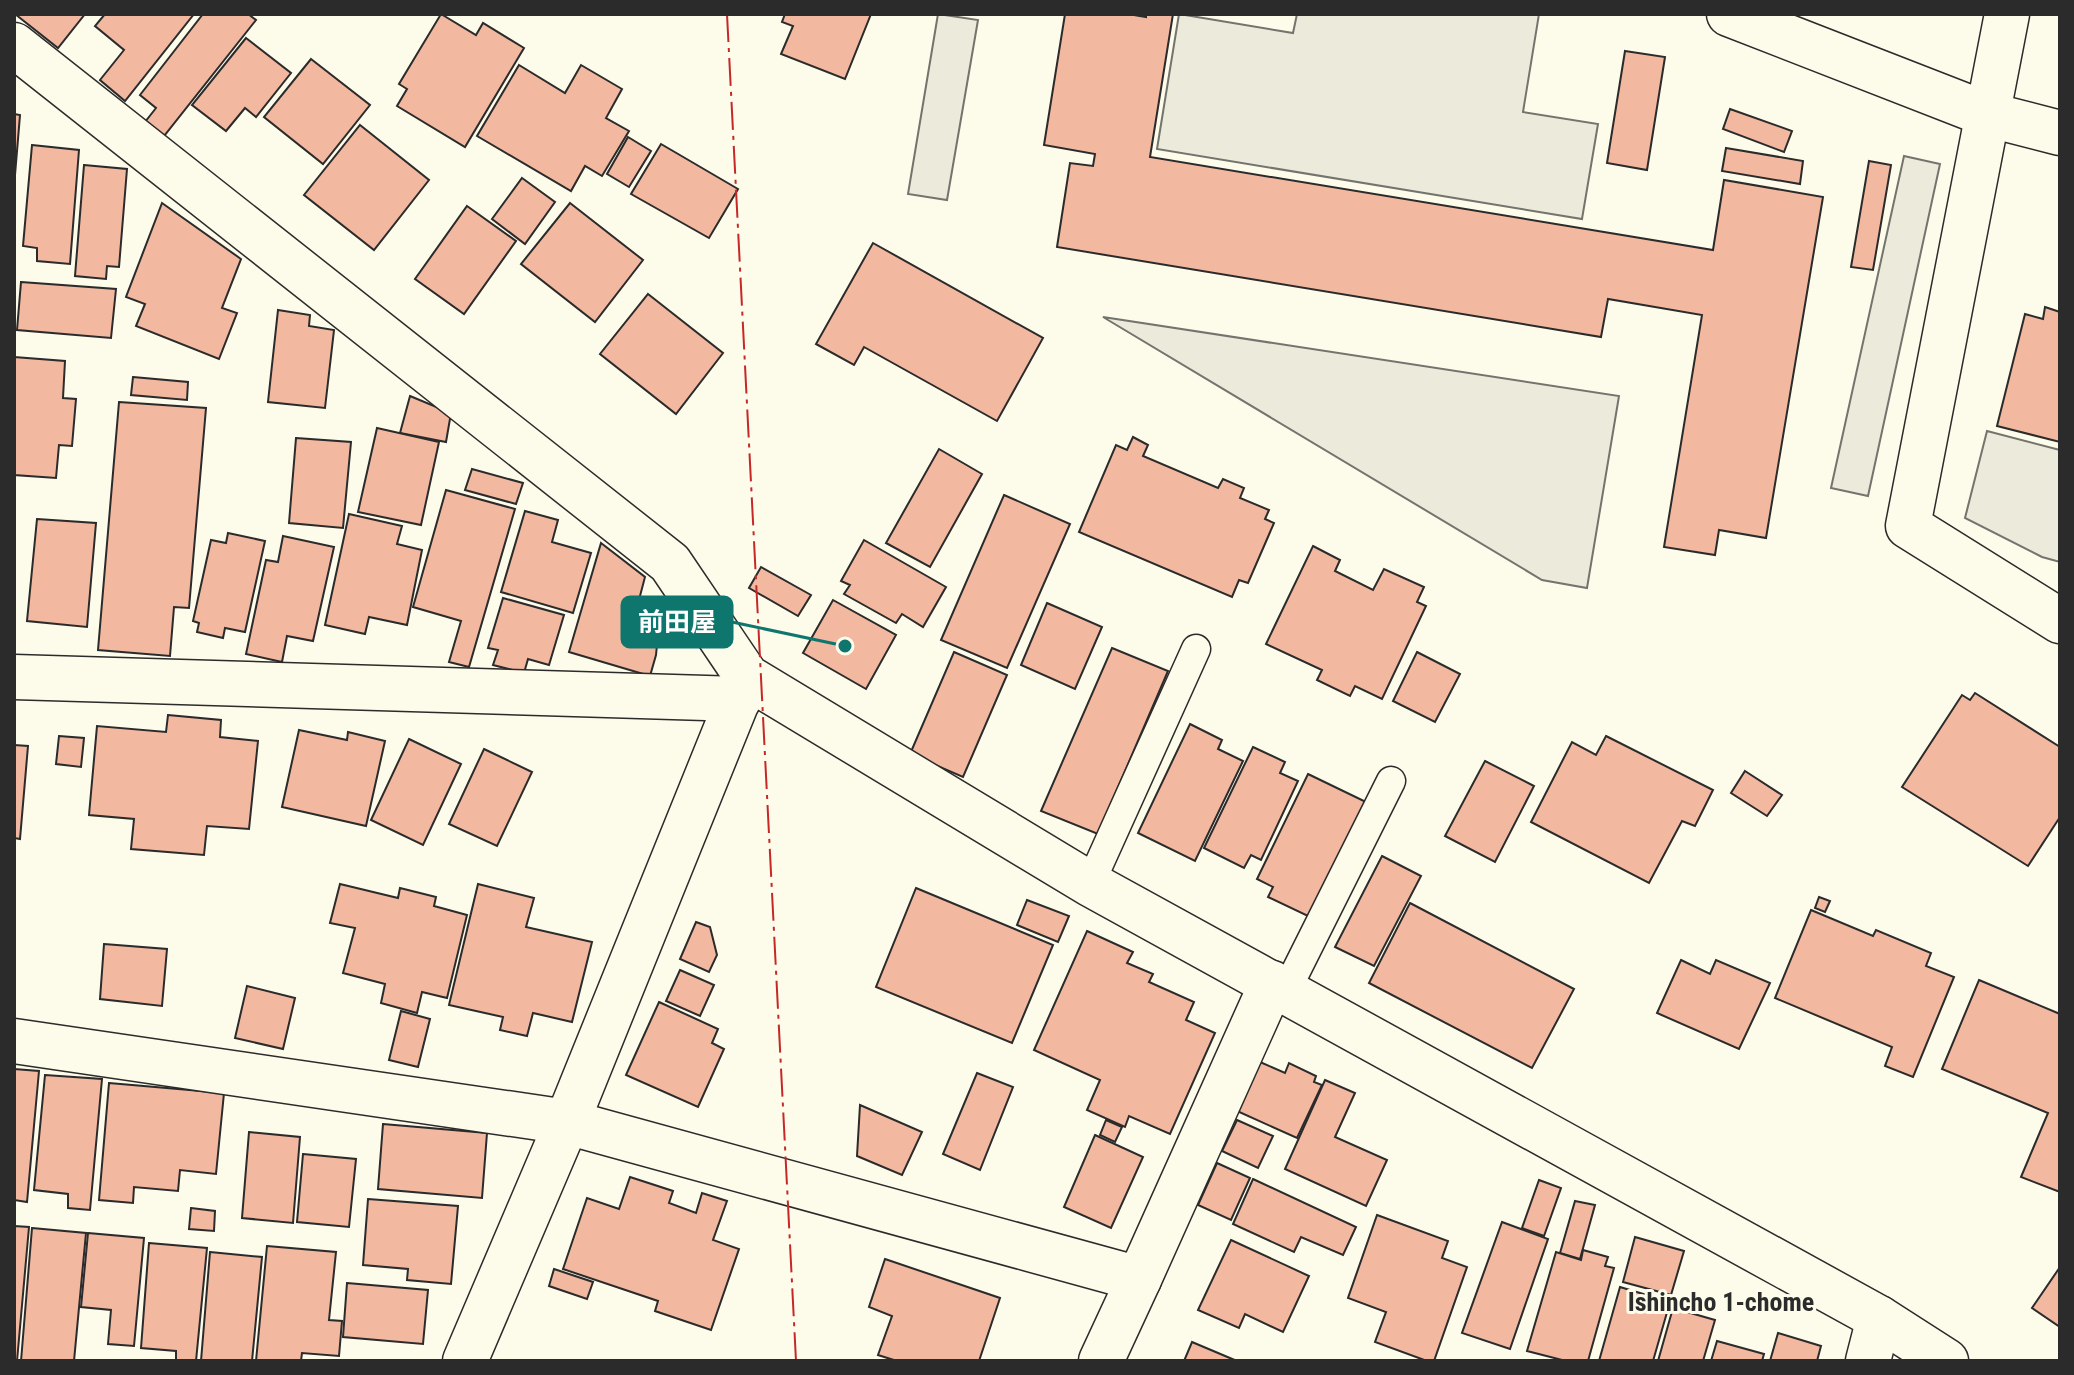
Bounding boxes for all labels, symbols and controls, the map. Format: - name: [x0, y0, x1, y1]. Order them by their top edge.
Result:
- callout: 前田屋: [622, 597, 732, 647]
- text: 前田屋: [638, 607, 716, 637]
- district label: Ishincho 1-chome: [1628, 1287, 1814, 1317]

